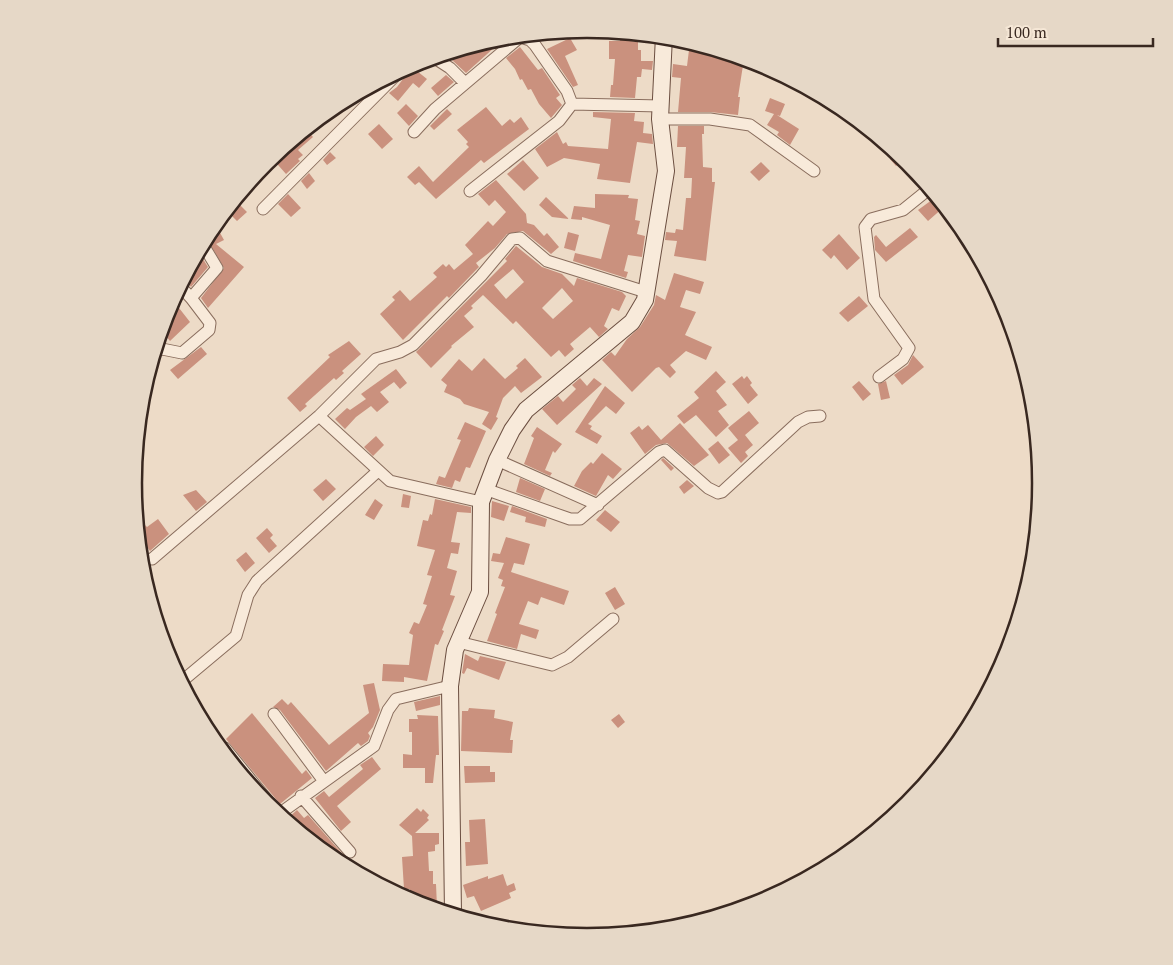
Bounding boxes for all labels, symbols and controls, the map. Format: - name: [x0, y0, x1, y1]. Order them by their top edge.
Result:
- scale bar: [998, 15, 1153, 47]
- text: 100 m: [1006, 22, 1047, 42]

